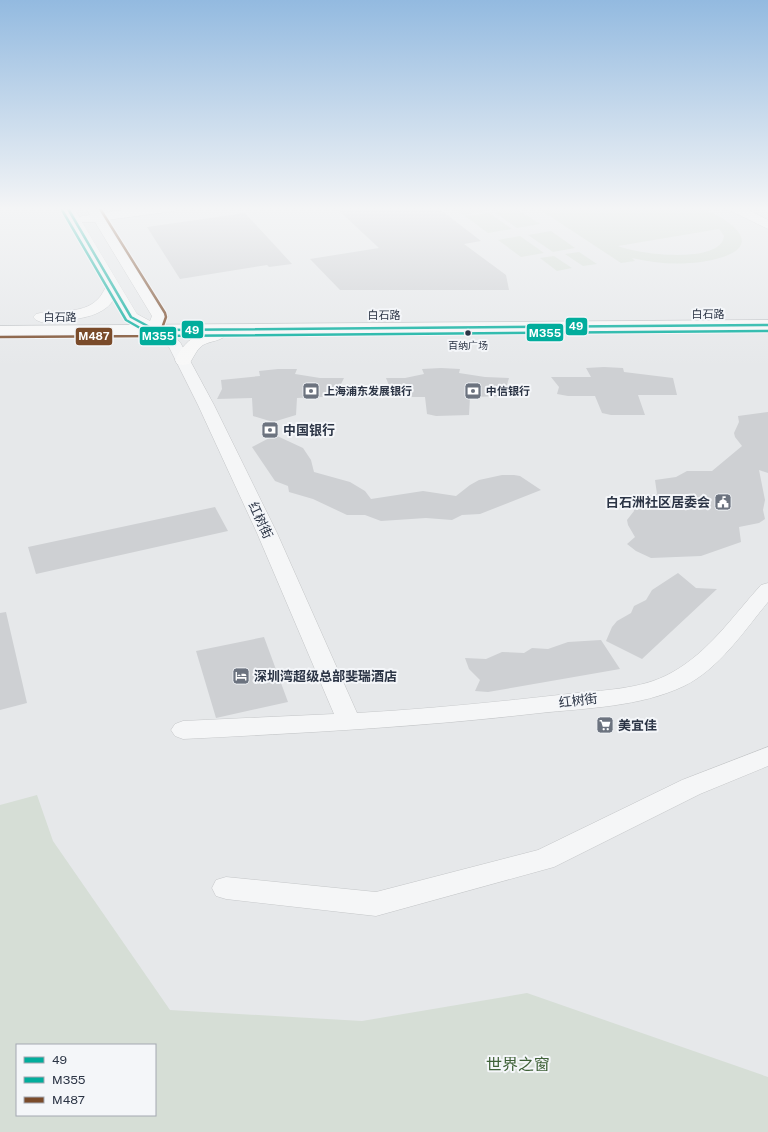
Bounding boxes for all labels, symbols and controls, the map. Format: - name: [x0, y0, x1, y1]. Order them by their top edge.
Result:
- street label: 白石路: [692, 308, 725, 320]
- street label: 白石路: [368, 309, 401, 321]
- street label: 白石路: [44, 311, 77, 323]
- line badge: 49: [565, 317, 588, 336]
- line badge: 49: [181, 320, 204, 339]
- text: 49: [569, 320, 583, 332]
- line badge: M355: [526, 323, 564, 342]
- text: 49: [185, 324, 199, 336]
- line badge: M355: [139, 326, 177, 346]
- line badge: M487: [75, 327, 113, 346]
- text: M355: [529, 327, 561, 339]
- marker: 百纳广场: [463, 328, 473, 338]
- text: M487: [78, 330, 110, 342]
- text: M355: [142, 330, 174, 342]
- place label: 百纳广场: [448, 339, 488, 351]
- bank icon: 上海浦东发展银行: [301, 381, 321, 401]
- bank icon: 中信银行: [463, 381, 483, 401]
- place label: 上海浦东发展银行: [324, 385, 412, 397]
- place label: 中信银行: [486, 385, 530, 397]
- bank icon: 中国银行: [260, 420, 280, 440]
- place label: 中国银行: [283, 423, 335, 438]
- public building icon: 白石洲社区居委会: [713, 492, 733, 512]
- place label: 白石洲社区居委会: [606, 495, 710, 510]
- street label: 红树街: [246, 499, 276, 541]
- hotel icon: 深圳湾超级总部斐瑞酒店: [231, 666, 251, 686]
- place label: 深圳湾超级总部斐瑞酒店: [254, 669, 397, 684]
- street label: 红树街: [558, 691, 598, 710]
- supermarket icon: 美宜佳: [595, 715, 615, 735]
- place label: 美宜佳: [618, 718, 657, 733]
- legend: [16, 1044, 156, 1116]
- text: 49: [52, 1053, 67, 1067]
- park label: 世界之窗: [486, 1055, 550, 1074]
- text: M355: [52, 1073, 86, 1087]
- text: M487: [52, 1093, 85, 1107]

